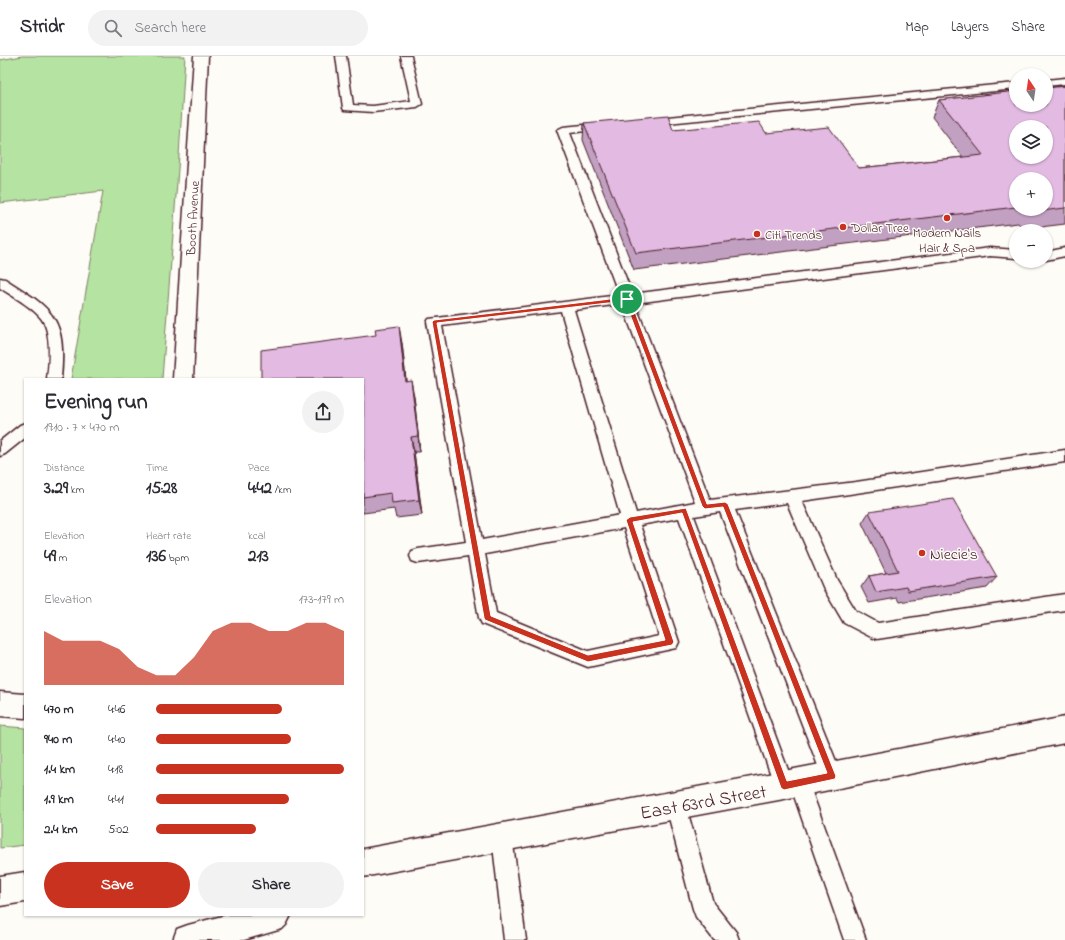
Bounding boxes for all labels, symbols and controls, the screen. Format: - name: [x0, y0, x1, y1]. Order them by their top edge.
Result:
- search box: [88, 10, 368, 46]
- text: Stridr: [20, 14, 64, 41]
- icon: search: [102, 17, 124, 39]
- text: Search here: [134, 17, 206, 39]
- text: Map: [905, 17, 929, 38]
- text: Layers: [951, 17, 989, 38]
- text: Share: [1011, 17, 1045, 38]
- north arrow: [1009, 68, 1053, 112]
- map controls: [1009, 68, 1053, 268]
- button: layers: [1009, 120, 1053, 164]
- button: +: [1009, 172, 1053, 216]
- street label: Booth Avenue: [182, 180, 205, 257]
- marker: Modern Nails Hair & Spa: [942, 213, 952, 223]
- place label: Dollar Tree: [850, 219, 909, 238]
- marker: Dollar Tree: [838, 222, 848, 232]
- place label: Modern Nails Hair & Spa: [913, 224, 982, 258]
- button: −: [1009, 224, 1053, 268]
- place label: Citi Trends: [765, 226, 822, 245]
- marker: Citi Trends: [752, 229, 762, 239]
- pin: [610, 282, 644, 316]
- icon: arrive: [616, 288, 638, 310]
- text: Evening run: [44, 387, 148, 419]
- button: share: [302, 391, 344, 433]
- text: 19:10 · 7 × 470 m: [44, 418, 119, 437]
- text: Distance: [44, 460, 85, 476]
- text: Time: [146, 460, 168, 476]
- text: Pace: [248, 460, 269, 476]
- text: 3.29: [44, 476, 68, 501]
- text: 15:28: [146, 476, 177, 501]
- text: 4:42: [248, 476, 272, 501]
- text: km: [68, 482, 84, 498]
- text: /km: [272, 482, 291, 498]
- text: Elevation: [44, 528, 84, 544]
- text: Heart rate: [146, 528, 191, 544]
- text: kcal: [248, 528, 266, 544]
- place label: Niecie's: [930, 543, 978, 567]
- text: 49: [44, 544, 56, 569]
- text: 136: [146, 544, 166, 569]
- text: 213: [248, 544, 269, 569]
- marker: Niecie's: [917, 548, 927, 558]
- text: m: [56, 550, 67, 566]
- text: bpm: [166, 550, 189, 566]
- text: Elevation: [44, 590, 92, 609]
- text: 173–179 m: [299, 590, 344, 609]
- text: 470 m: [44, 700, 74, 719]
- text: 4:46: [108, 700, 126, 719]
- text: 940 m: [44, 730, 72, 749]
- text: 4:40: [108, 730, 125, 749]
- text: 1.4 km: [44, 760, 75, 779]
- text: 4:18: [108, 760, 123, 779]
- street label: East 63rd Street: [638, 779, 769, 828]
- text: 1.9 km: [44, 790, 74, 809]
- text: 4:41: [108, 790, 124, 809]
- text: 2.4 km: [44, 820, 78, 839]
- text: 5:02: [108, 820, 129, 839]
- button: Save: [44, 862, 190, 908]
- button: Share: [198, 862, 344, 908]

